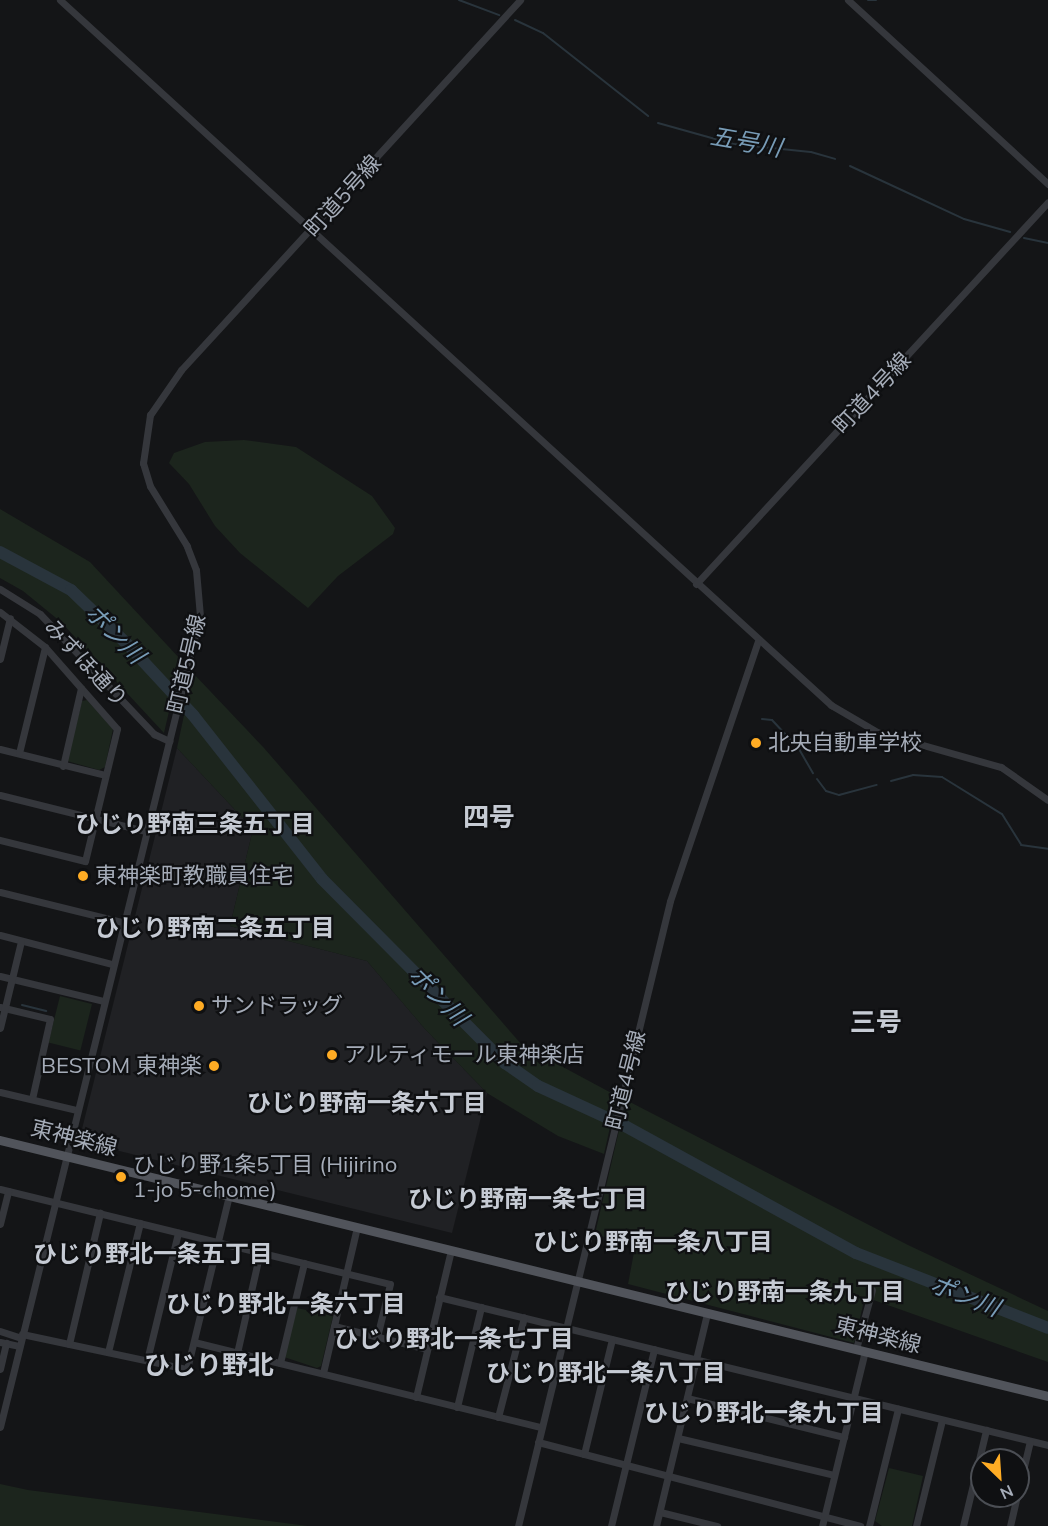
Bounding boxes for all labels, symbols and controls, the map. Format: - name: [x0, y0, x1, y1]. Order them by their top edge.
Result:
- water label: 五号川: [708, 122, 784, 162]
- street label: 町道5号線: [299, 150, 387, 242]
- street label: 町道4号線: [828, 347, 916, 439]
- water label: ポン川: [79, 598, 151, 670]
- street label: 町道5号線: [163, 612, 211, 716]
- street label: みずほ通り: [39, 614, 133, 712]
- place label: 北央自動車学校: [768, 730, 922, 756]
- marker: 北央自動車学校: [749, 736, 763, 750]
- district label: 四号: [463, 801, 515, 833]
- district label: ひじり野南三条五丁目: [75, 810, 315, 838]
- place label: 東神楽町教職員住宅: [95, 863, 293, 889]
- marker: 東神楽町教職員住宅: [76, 869, 90, 883]
- district label: ひじり野南二条五丁目: [95, 914, 335, 942]
- water label: ポン川: [402, 960, 474, 1032]
- place label: サンドラッグ: [211, 993, 343, 1019]
- marker: サンドラッグ: [192, 999, 206, 1013]
- district label: 三号: [850, 1006, 902, 1038]
- street label: 町道4号線: [601, 1028, 651, 1132]
- place label: アルティモール東神楽店: [344, 1042, 586, 1068]
- marker: アルティモール東神楽店: [325, 1048, 339, 1062]
- place label: BESTOM 東神楽: [41, 1053, 202, 1079]
- marker: BESTOM 東神楽: [207, 1059, 221, 1073]
- district label: ひじり野南一条六丁目: [247, 1089, 487, 1117]
- street label: 東神楽線: [28, 1115, 120, 1161]
- place label: ひじり野1条5丁目 (Hijirino 1-jo 5-chome): [133, 1151, 397, 1202]
- marker: ひじり野1条5丁目 (Hijirino 1-jo 5-chome): [114, 1170, 128, 1184]
- district label: ひじり野南一条七丁目: [408, 1185, 648, 1213]
- district label: ひじり野南一条八丁目: [533, 1228, 773, 1256]
- district label: ひじり野北一条五丁目: [33, 1240, 273, 1268]
- water label: ポン川: [926, 1270, 1004, 1322]
- district label: ひじり野南一条九丁目: [665, 1278, 905, 1306]
- district label: ひじり野北一条六丁目: [166, 1290, 406, 1318]
- street label: 東神楽線: [832, 1312, 924, 1358]
- district label: ひじり野北一条七丁目: [334, 1325, 574, 1353]
- district label: ひじり野北: [144, 1349, 274, 1381]
- district label: ひじり野北一条八丁目: [486, 1359, 726, 1387]
- district label: ひじり野北一条九丁目: [644, 1399, 884, 1427]
- north arrow: [970, 1448, 1030, 1508]
- text: N: [997, 1481, 1016, 1504]

